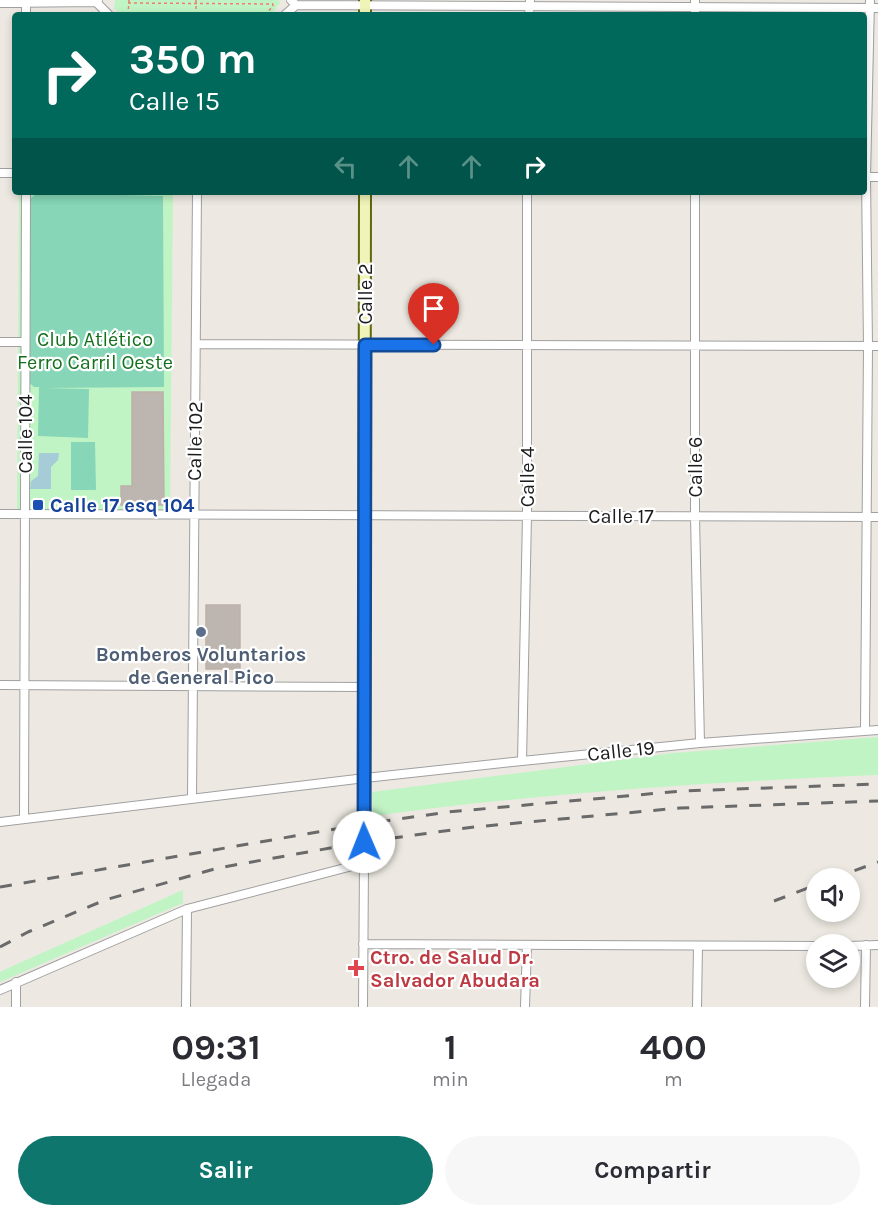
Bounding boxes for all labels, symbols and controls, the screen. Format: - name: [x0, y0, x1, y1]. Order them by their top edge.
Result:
- text: 350 m: [129, 34, 257, 84]
- icon: right: [30, 36, 108, 114]
- text: Calle 15: [129, 85, 220, 117]
- icon: left: [329, 150, 362, 183]
- icon: ahead: [392, 150, 425, 183]
- icon: ahead: [455, 150, 488, 183]
- icon: right: [518, 150, 551, 183]
- street label: Calle 2: [354, 263, 377, 325]
- pin: [408, 283, 459, 345]
- icon: arrive: [417, 292, 450, 325]
- park label: Club Atlético Ferro Carril Oeste: [17, 328, 173, 374]
- street label: Calle 104: [14, 394, 37, 474]
- street label: Calle 102: [183, 401, 207, 481]
- street label: Calle 6: [684, 437, 707, 497]
- street label: Calle 4: [516, 447, 539, 507]
- place label: Calle 17 esq 104: [50, 494, 195, 517]
- marker: Calle 17 esq 104: [31, 498, 45, 512]
- street label: Calle 17: [588, 505, 654, 528]
- marker: Bomberos Voluntarios de General Pico: [194, 625, 208, 639]
- place label: Bomberos Voluntarios de General Pico: [96, 643, 306, 689]
- street label: Calle 19: [586, 736, 656, 766]
- position arrow: [332, 810, 396, 874]
- map controls: [806, 868, 860, 988]
- button: sound: [806, 868, 860, 922]
- button: layers: [806, 934, 860, 988]
- place label: Ctro. de Salud Dr. Salvador Abudara: [370, 946, 540, 992]
- marker: Ctro. de Salud Dr. Salvador Abudara: [347, 959, 365, 977]
- text: 09:31: [171, 1026, 261, 1068]
- text: 1: [444, 1026, 457, 1068]
- text: 400: [640, 1026, 707, 1068]
- text: Llegada: [181, 1068, 251, 1091]
- text: min: [432, 1068, 469, 1091]
- text: m: [664, 1068, 683, 1091]
- button: Salir: [18, 1136, 433, 1205]
- button: Compartir: [445, 1136, 860, 1205]

